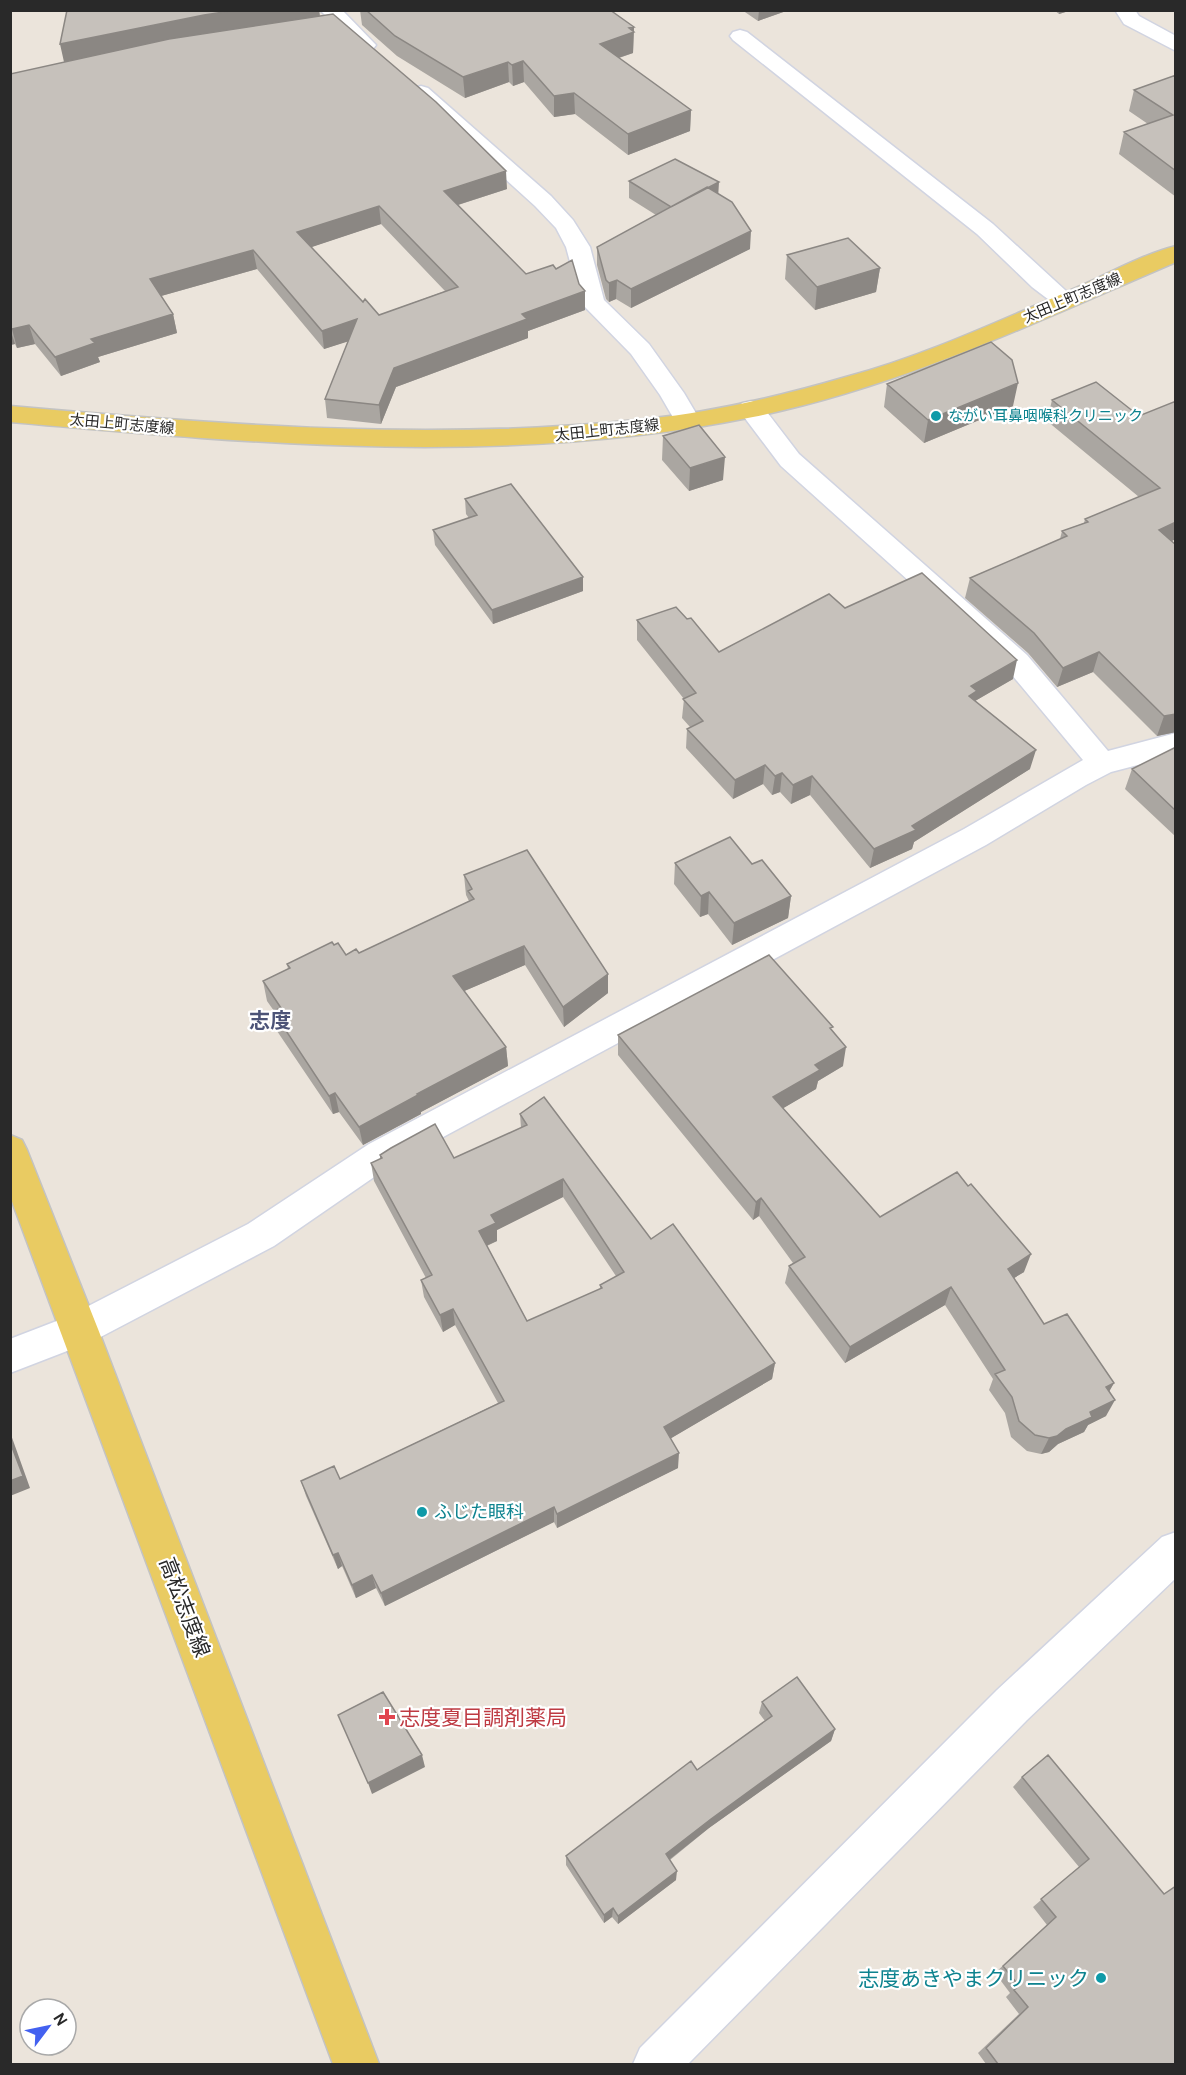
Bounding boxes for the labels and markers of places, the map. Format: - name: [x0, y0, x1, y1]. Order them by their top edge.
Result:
- place label: ながい耳鼻咽喉科クリニック: [948, 407, 1143, 425]
- marker: ながい耳鼻咽喉科クリニック: [929, 409, 943, 423]
- place label: ふじた眼科: [434, 1501, 524, 1523]
- marker: ふじた眼科: [415, 1505, 429, 1519]
- place label: 志度夏目調剤薬局: [399, 1705, 567, 1730]
- marker: 志度夏目調剤薬局: [380, 1710, 394, 1724]
- place label: 志度あきやまクリニック: [858, 1966, 1089, 1991]
- marker: 志度あきやまクリニック: [1094, 1971, 1108, 1985]

